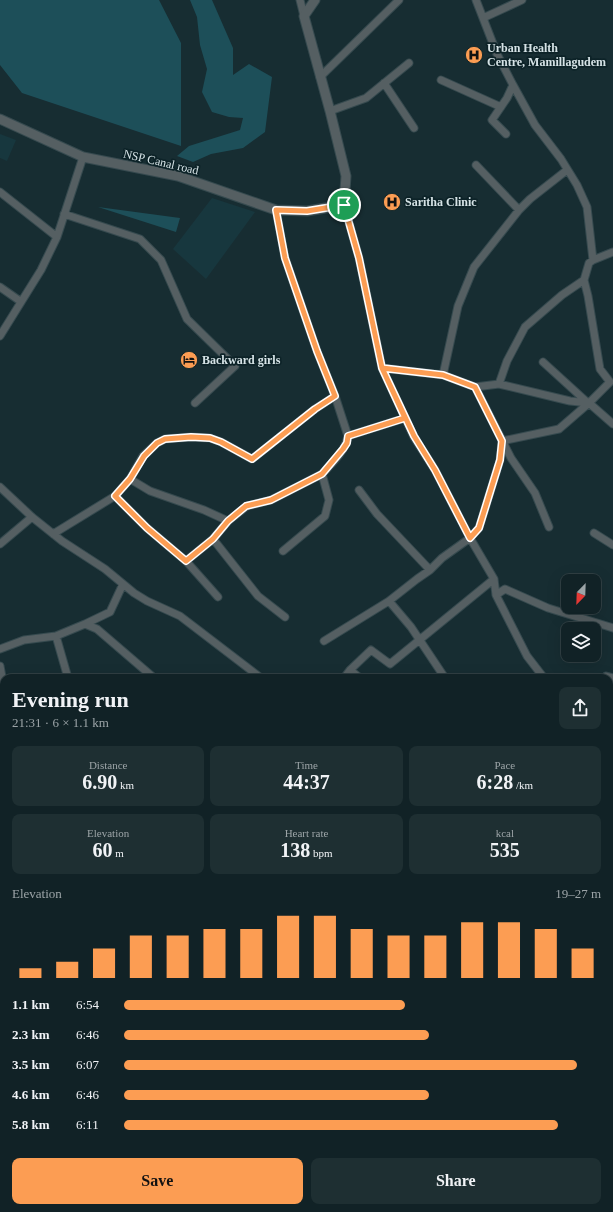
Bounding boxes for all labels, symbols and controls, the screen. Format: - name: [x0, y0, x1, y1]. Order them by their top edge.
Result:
- place label: Urban Health Centre, Mamillagudem: [487, 41, 606, 69]
- hospital icon: Urban Health Centre, Mamillagudem: [464, 45, 484, 65]
- street label: NSP Canal road: [122, 147, 200, 177]
- pin: [327, 188, 361, 222]
- hospital icon: Saritha Clinic: [382, 192, 402, 212]
- icon: arrive: [333, 194, 355, 216]
- place label: Saritha Clinic: [405, 195, 477, 209]
- hotel icon: Backward girls: [179, 350, 199, 370]
- place label: Backward girls: [202, 353, 281, 367]
- north arrow: [561, 574, 601, 614]
- map controls: [561, 574, 601, 662]
- button: layers: [561, 622, 601, 662]
- text: Evening run: [12, 687, 129, 712]
- button: share: [559, 687, 601, 729]
- text: 21:31 · 6 × 1.1 km: [12, 715, 109, 730]
- text: Distance: [89, 759, 127, 771]
- text: Time: [295, 759, 318, 771]
- text: Pace: [494, 759, 515, 771]
- text: 6.90: [82, 771, 117, 793]
- text: 44:37: [283, 771, 330, 793]
- text: 6:28: [477, 771, 513, 793]
- text: km: [117, 779, 134, 791]
- text: /km: [513, 779, 533, 791]
- text: Elevation: [87, 827, 129, 839]
- text: Heart rate: [285, 827, 328, 839]
- text: kcal: [496, 827, 514, 839]
- text: 60: [93, 839, 113, 861]
- text: 138: [280, 839, 310, 861]
- text: 535: [490, 839, 520, 861]
- text: m: [113, 847, 124, 859]
- text: bpm: [310, 847, 333, 859]
- text: Elevation: [12, 886, 62, 901]
- text: 19–27 m: [555, 886, 601, 901]
- text: 1.1 km: [12, 997, 50, 1012]
- text: 6:54: [76, 997, 99, 1012]
- text: 2.3 km: [12, 1027, 50, 1042]
- text: 6:46: [76, 1027, 99, 1042]
- text: 3.5 km: [12, 1057, 50, 1072]
- text: 6:07: [76, 1057, 99, 1072]
- text: 4.6 km: [12, 1087, 50, 1102]
- text: 6:46: [76, 1087, 99, 1102]
- text: 5.8 km: [12, 1117, 50, 1132]
- text: 6:11: [76, 1117, 99, 1132]
- button: Save: [12, 1158, 303, 1204]
- button: Share: [311, 1158, 601, 1204]

